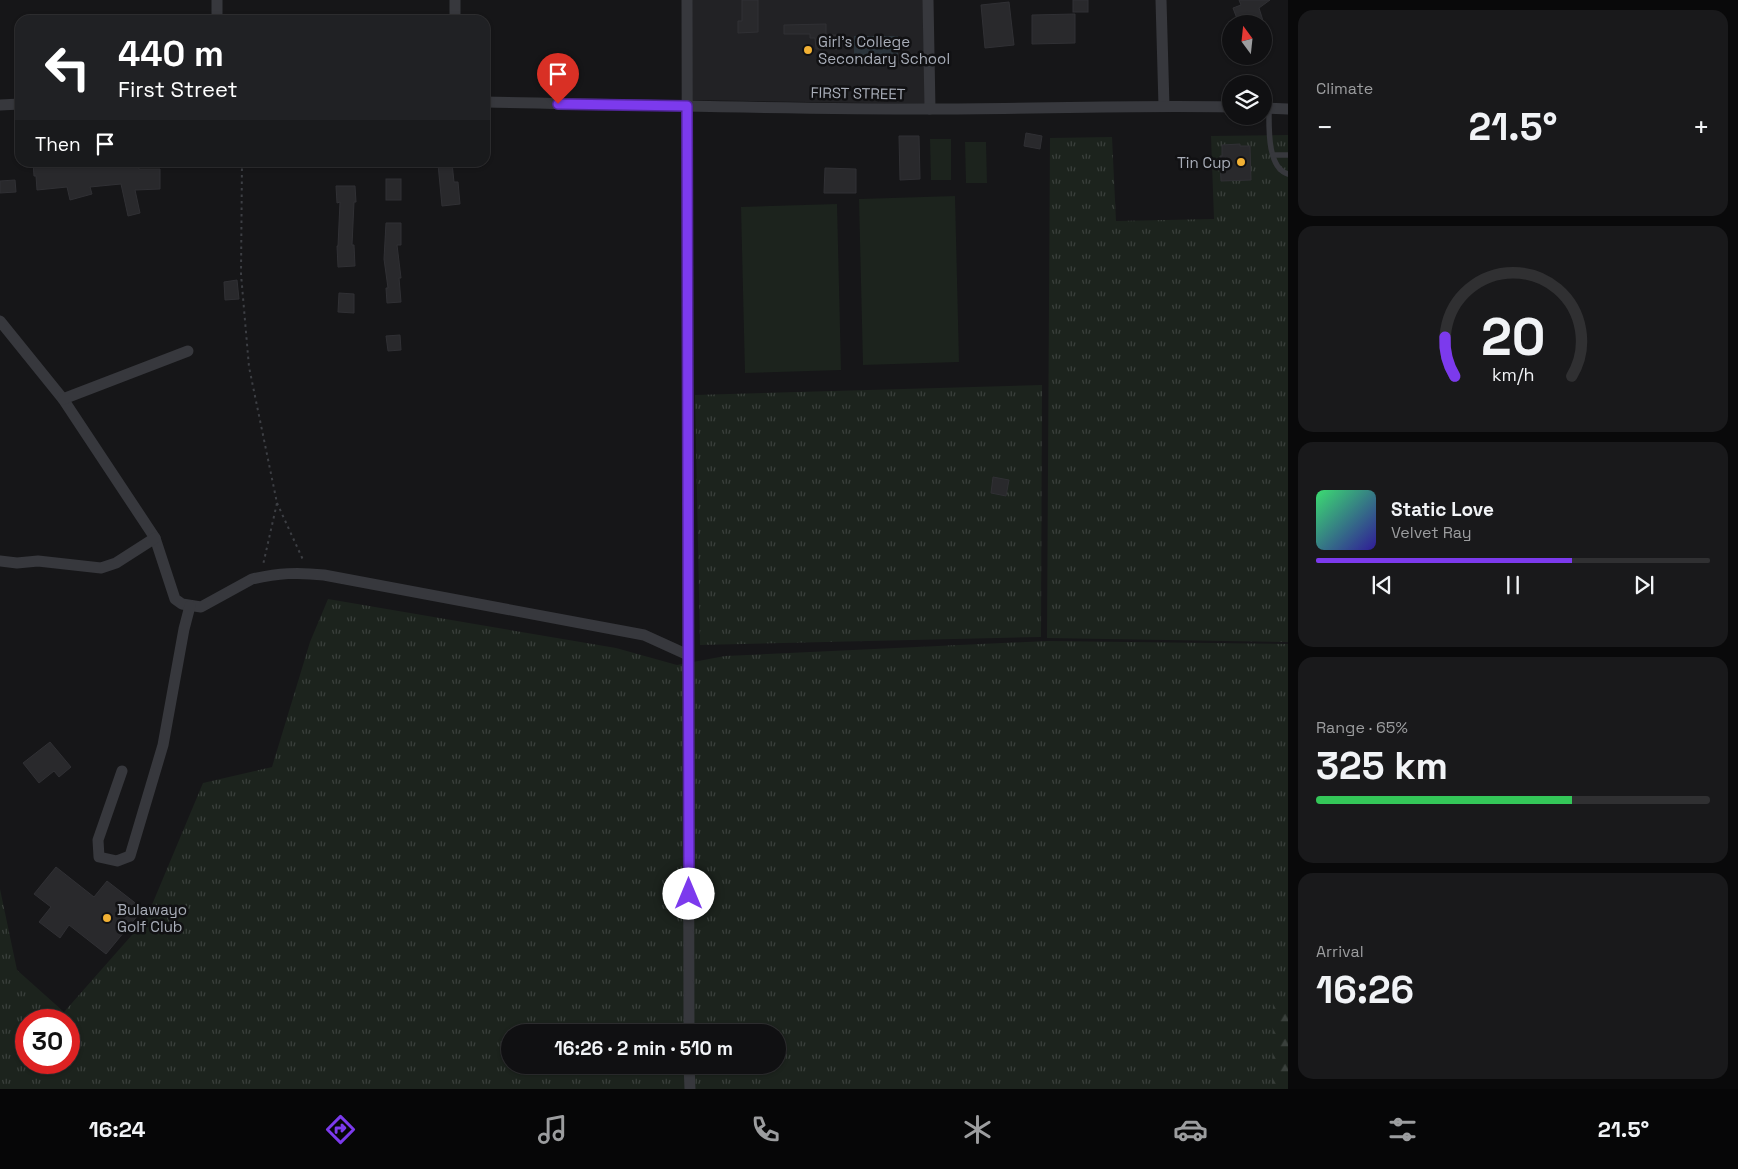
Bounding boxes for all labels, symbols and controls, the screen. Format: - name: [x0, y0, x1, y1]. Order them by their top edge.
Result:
- north arrow: [1222, 15, 1272, 65]
- map controls: [1222, 15, 1272, 125]
- text: 440 m: [118, 32, 224, 76]
- place label: Girl's College Secondary School: [818, 32, 950, 68]
- icon: left: [35, 35, 100, 100]
- marker: Girl's College Secondary School: [802, 44, 814, 56]
- pin: [537, 53, 579, 104]
- icon: arrive: [544, 60, 572, 88]
- text: First Street: [118, 75, 238, 103]
- button: layers: [1222, 75, 1272, 125]
- text: Climate: [1316, 78, 1373, 99]
- street label: FIRST STREET: [810, 83, 906, 103]
- text: 21.5°: [1469, 103, 1557, 151]
- text: −: [1316, 109, 1333, 145]
- text: +: [1693, 109, 1710, 145]
- icon: arrive: [91, 130, 119, 158]
- text: Then: [35, 132, 81, 157]
- place label: Tin Cup: [1177, 153, 1231, 172]
- marker: Tin Cup: [1235, 156, 1247, 168]
- text: 20: [1481, 304, 1545, 370]
- text: km/h: [1492, 363, 1534, 386]
- text: Static Love: [1391, 497, 1494, 522]
- text: Velvet Ray: [1391, 522, 1472, 543]
- icon: previous: [1368, 571, 1396, 599]
- icon: pause: [1499, 571, 1527, 599]
- icon: next: [1630, 571, 1658, 599]
- text: Range · 65%: [1316, 717, 1408, 738]
- text: 325 km: [1316, 742, 1448, 790]
- position arrow: [662, 867, 714, 919]
- place label: Bulawayo Golf Club: [117, 900, 187, 936]
- marker: Bulawayo Golf Club: [101, 912, 113, 924]
- text: Arrival: [1316, 941, 1364, 962]
- text: 16:26: [1316, 966, 1414, 1014]
- speed limit sign: 30: [15, 1009, 80, 1074]
- text: 16:26 · 2 min · 510 m: [554, 1036, 733, 1061]
- icon: directions: [323, 1112, 358, 1147]
- icon: music: [535, 1112, 570, 1147]
- icon: phone: [748, 1112, 783, 1147]
- icon: climate: [960, 1112, 995, 1147]
- icon: car: [1173, 1112, 1208, 1147]
- icon: filters: [1385, 1112, 1420, 1147]
- text: 16:24: [89, 1115, 146, 1143]
- text: 21.5°: [1598, 1115, 1649, 1143]

